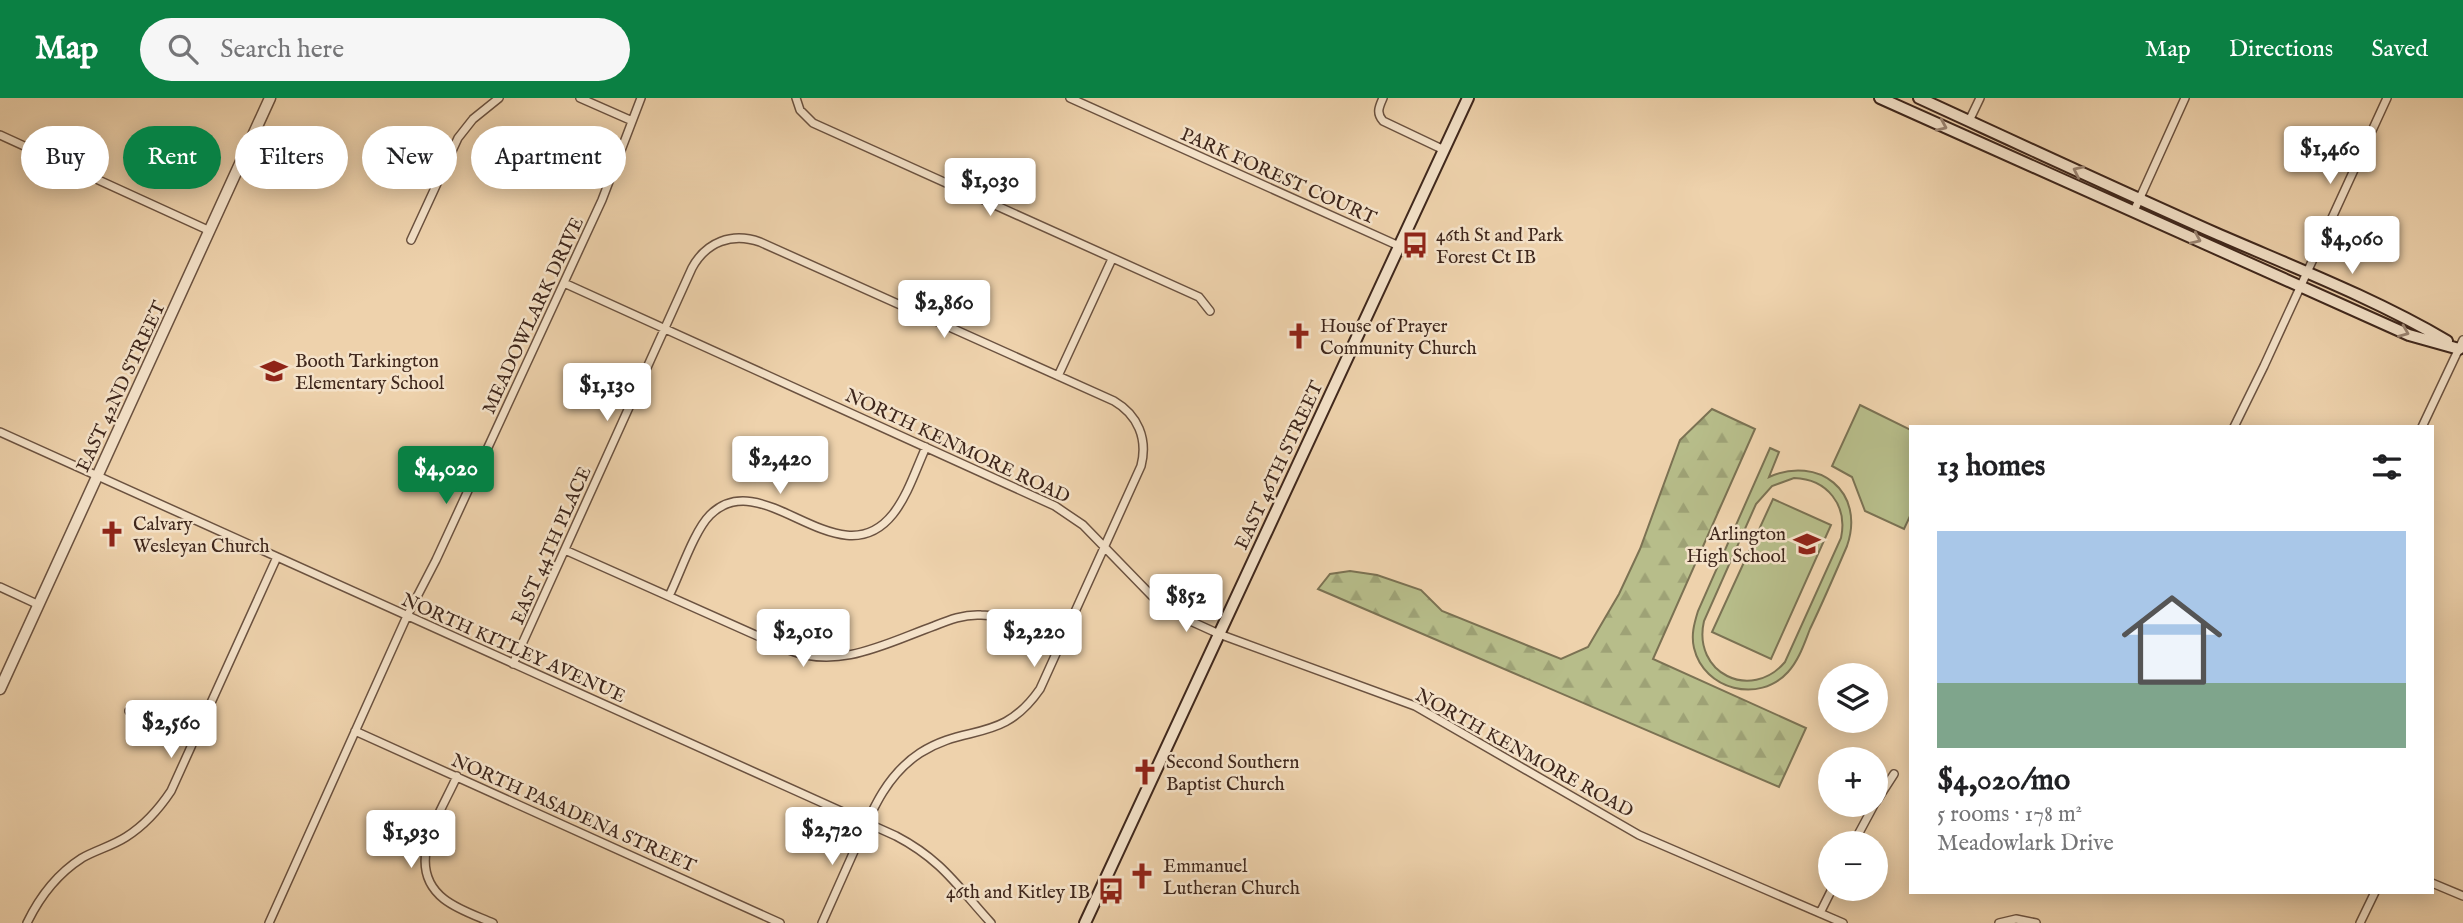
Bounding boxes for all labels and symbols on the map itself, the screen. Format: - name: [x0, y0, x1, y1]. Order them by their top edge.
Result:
- one-way arrow: [1935, 118, 1947, 132]
- street label: PARK FOREST COURT: [1177, 123, 1380, 231]
- pin: $1,460: [2273, 126, 2387, 186]
- pin: $1,030: [933, 158, 1047, 218]
- one-way arrow: [2073, 165, 2085, 179]
- street label: MEADOWLARK DRIVE: [478, 214, 590, 418]
- pin: $4,060: [2295, 216, 2409, 276]
- place label: 46th St and Park Forest Ct IB: [1436, 224, 1564, 270]
- bus stop icon: 46th St and Park Forest Ct IB: [1400, 230, 1430, 260]
- one-way arrow: [2189, 231, 2201, 245]
- pin: $2,860: [887, 280, 1001, 340]
- street label: EAST 42ND STREET: [72, 297, 172, 476]
- place label: House of Prayer Community Church: [1320, 315, 1477, 361]
- church icon: House of Prayer Community Church: [1284, 321, 1314, 351]
- one-way arrow: [2397, 324, 2409, 338]
- place label: Booth Tarkington Elementary School: [295, 350, 445, 396]
- school or university icon: Booth Tarkington Elementary School: [259, 356, 289, 386]
- pin: $1,130: [550, 364, 664, 423]
- street label: EAST 46TH STREET: [1230, 377, 1330, 554]
- street label: NORTH KENMORE ROAD: [841, 384, 1074, 510]
- pin: $2,420: [723, 436, 837, 496]
- pin: $4,020: [389, 446, 503, 506]
- street label: EAST 44TH PLACE: [506, 463, 597, 629]
- place label: Calvary Wesleyan Church: [133, 513, 270, 559]
- church icon: Calvary Wesleyan Church: [97, 519, 127, 549]
- place label: Arlington High School: [1686, 523, 1787, 569]
- school or university icon: Arlington High School: [1792, 529, 1822, 559]
- pin: $852: [1145, 574, 1227, 634]
- street label: NORTH KITLEY AVENUE: [397, 589, 629, 709]
- pin: $2,010: [746, 610, 860, 669]
- pin: $2,220: [977, 610, 1091, 669]
- street label: NORTH KENMORE ROAD: [1411, 684, 1637, 824]
- pin: $2,560: [114, 700, 228, 760]
- street label: NORTH PASADENA STREET: [447, 749, 699, 879]
- place label: Second Southern Baptist Church: [1166, 751, 1299, 797]
- church icon: Second Southern Baptist Church: [1130, 757, 1160, 787]
- pin: $2,720: [775, 808, 889, 867]
- pin: $1,930: [354, 810, 468, 870]
- place label: Emmanuel Lutheran Church: [1163, 855, 1300, 901]
- church icon: Emmanuel Lutheran Church: [1127, 861, 1157, 891]
- bus stop icon: 46th and Kitley IB: [1096, 876, 1126, 906]
- place label: 46th and Kitley IB: [946, 881, 1090, 905]

